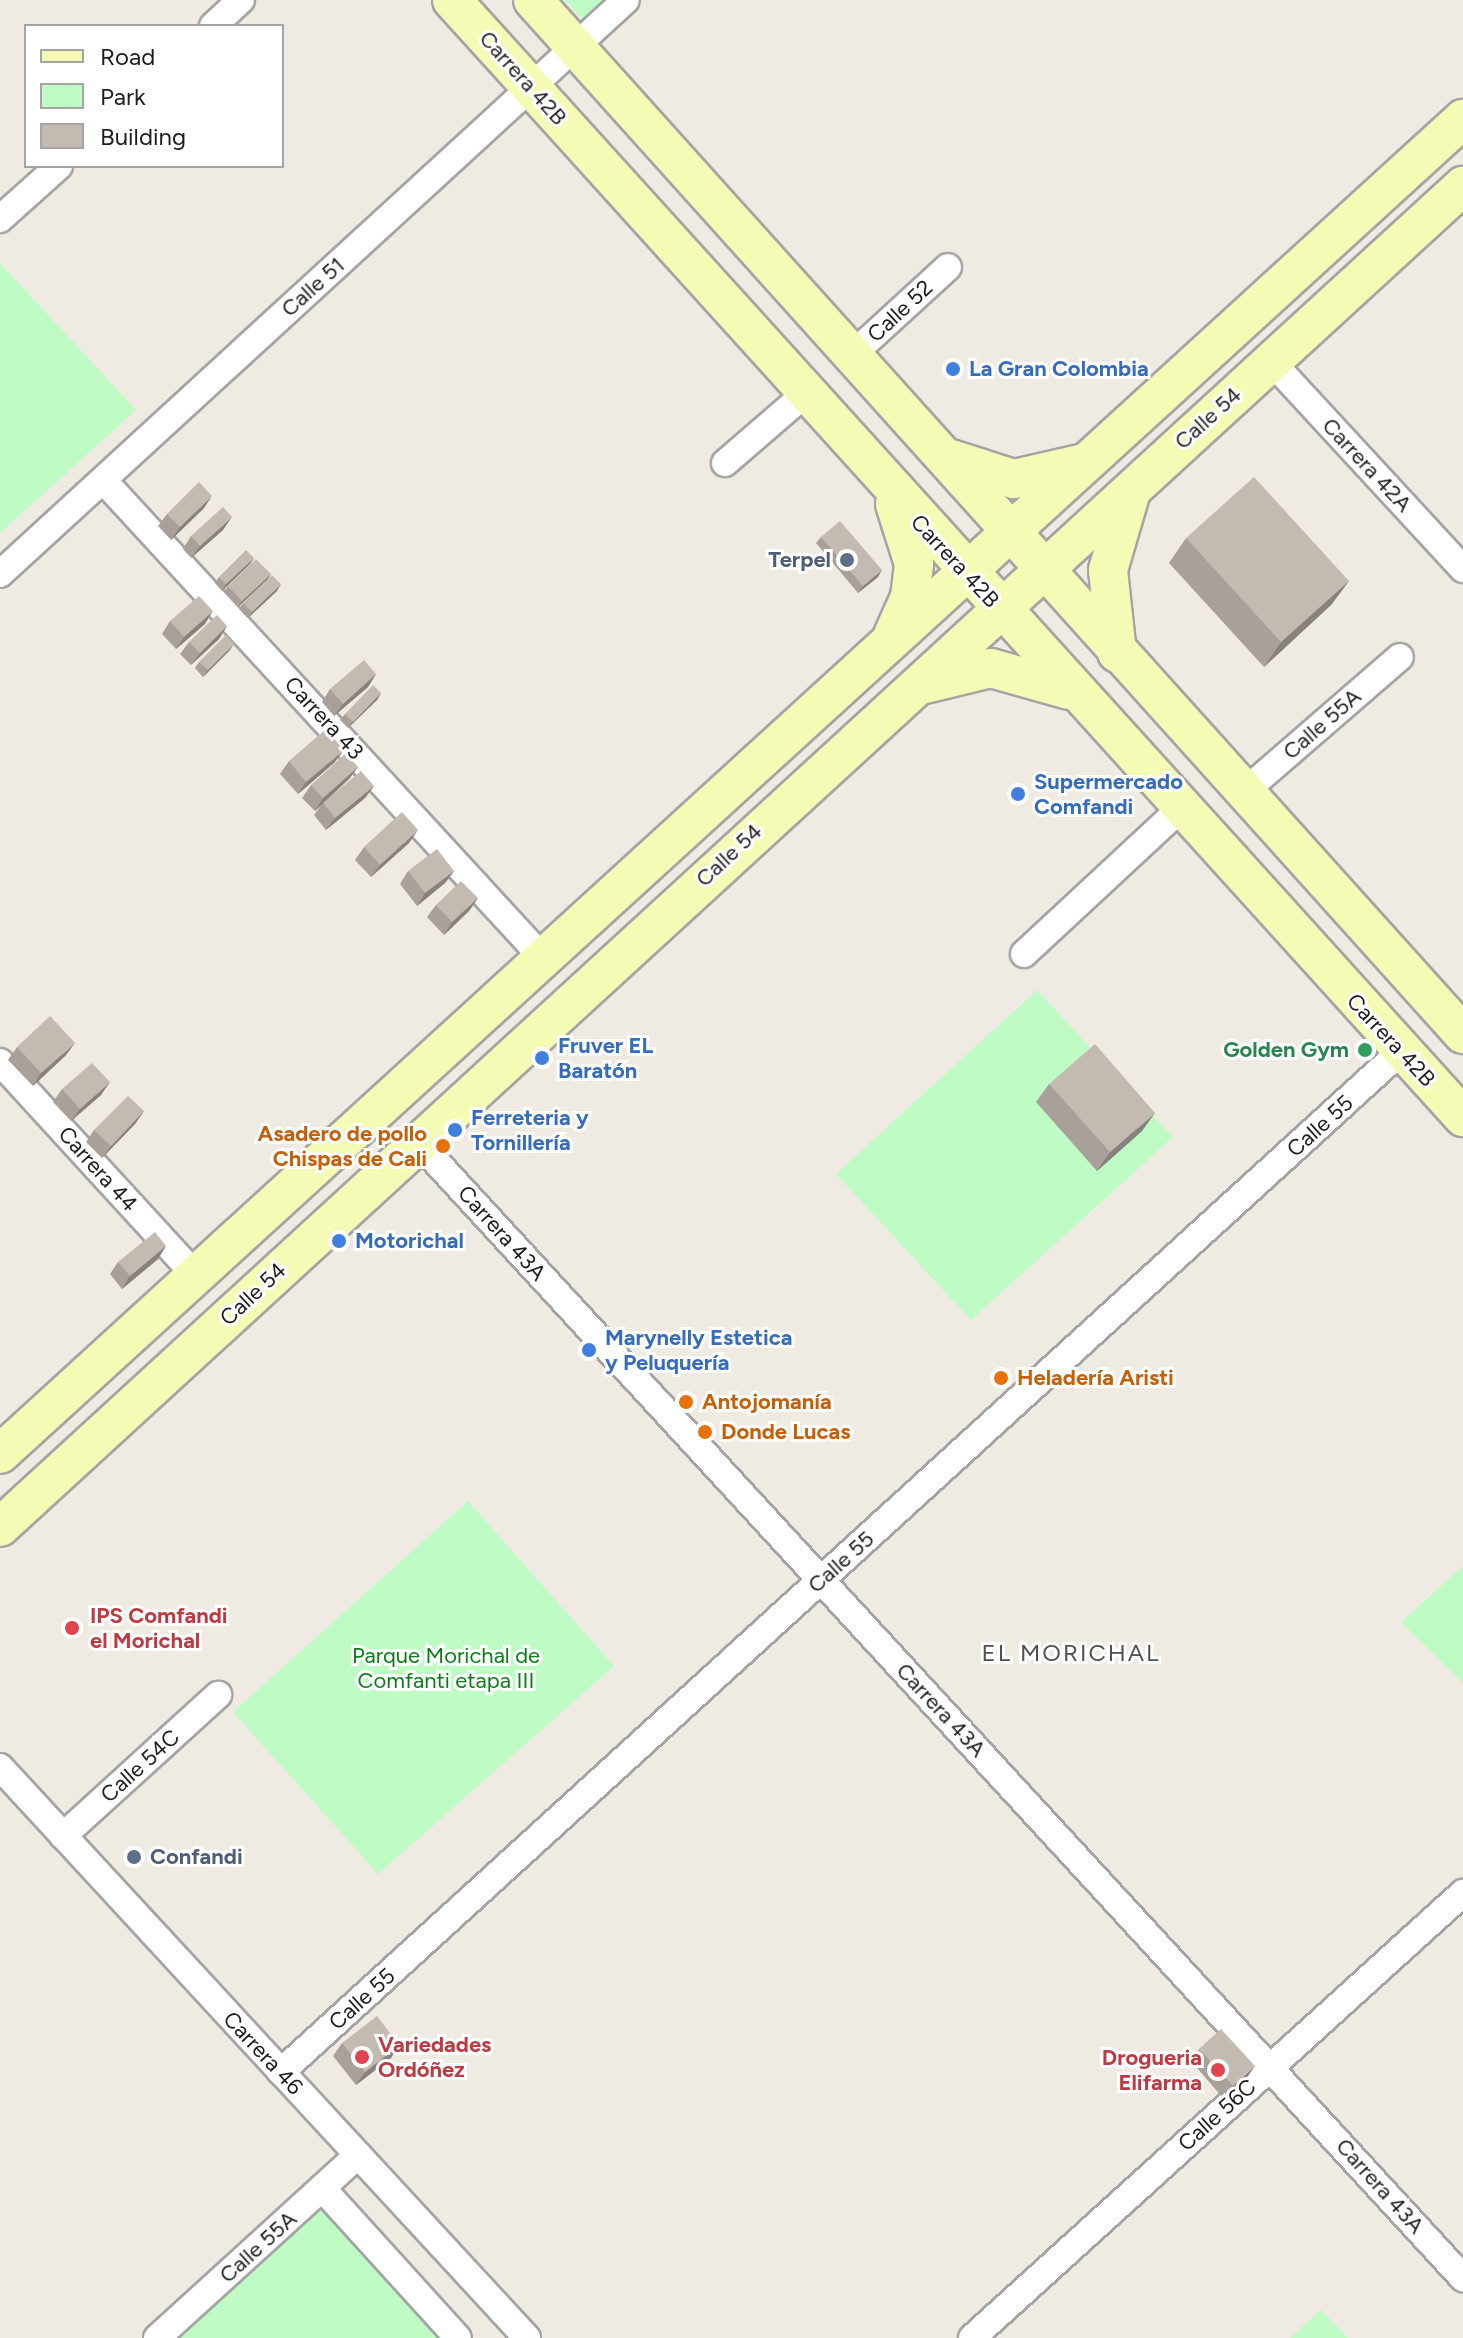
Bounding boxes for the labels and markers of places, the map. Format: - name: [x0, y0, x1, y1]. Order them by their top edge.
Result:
- place label: La Gran Colombia: [969, 356, 1149, 382]
- marker: La Gran Colombia: [944, 360, 962, 378]
- place label: Terpel: [768, 547, 831, 573]
- marker: Terpel: [838, 551, 856, 569]
- place label: Supermercado Comfandi: [1034, 768, 1183, 820]
- marker: Supermercado Comfandi: [1009, 785, 1027, 803]
- place label: Fruver EL Baratón: [558, 1032, 653, 1084]
- place label: Golden Gym: [1223, 1037, 1349, 1063]
- marker: Golden Gym: [1356, 1041, 1374, 1059]
- marker: Fruver EL Baratón: [533, 1049, 551, 1067]
- place label: Ferreteria y Tornillería: [471, 1104, 589, 1156]
- place label: Asadero de pollo Chispas de Cali: [258, 1120, 427, 1172]
- marker: Ferreteria y Tornillería: [446, 1121, 464, 1139]
- marker: Asadero de pollo Chispas de Cali: [434, 1137, 452, 1155]
- place label: Motorichal: [355, 1228, 464, 1254]
- marker: Motorichal: [330, 1232, 348, 1250]
- place label: Marynelly Estetica y Peluquería: [605, 1324, 792, 1376]
- marker: Marynelly Estetica y Peluquería: [580, 1341, 598, 1359]
- place label: Heladería Aristi: [1017, 1365, 1174, 1391]
- marker: Heladería Aristi: [992, 1369, 1010, 1387]
- place label: Antojomanía: [702, 1389, 832, 1415]
- marker: Antojomanía: [677, 1393, 695, 1411]
- place label: Donde Lucas: [721, 1419, 850, 1445]
- marker: Donde Lucas: [696, 1423, 714, 1441]
- place label: IPS Comfandi el Morichal: [90, 1602, 228, 1654]
- marker: IPS Comfandi el Morichal: [61, 1617, 83, 1639]
- place label: Confandi: [150, 1844, 243, 1870]
- marker: Confandi: [125, 1848, 143, 1866]
- place label: Variedades Ordóñez: [378, 2031, 491, 2082]
- place label: Drogueria Elifarma: [1102, 2044, 1202, 2096]
- marker: Variedades Ordóñez: [353, 2048, 371, 2066]
- marker: Drogueria Elifarma: [1209, 2061, 1227, 2079]

